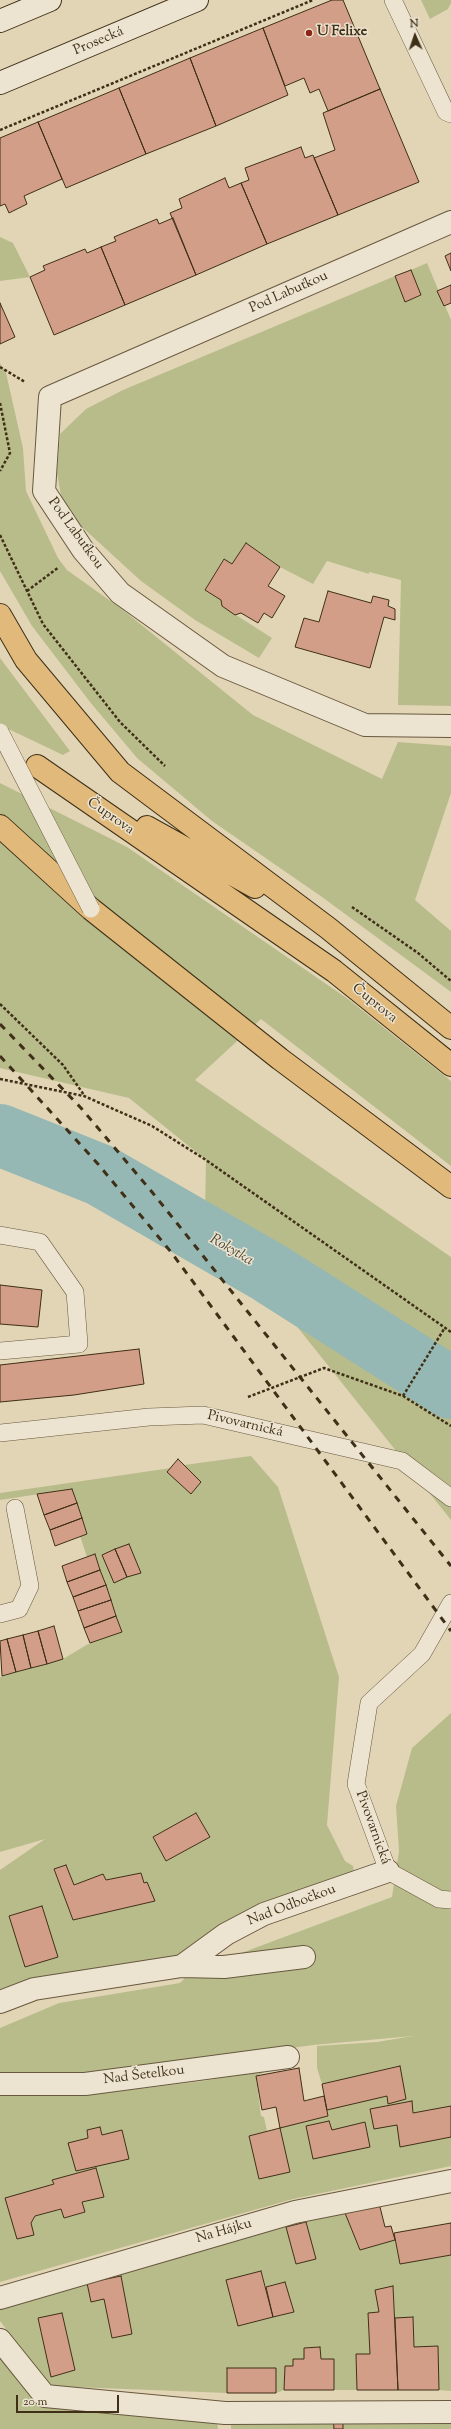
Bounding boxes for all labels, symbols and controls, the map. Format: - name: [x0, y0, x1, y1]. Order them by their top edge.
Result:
- north arrow: [395, 16, 435, 56]
- text: N: [410, 16, 419, 32]
- street label: Prosecká: [71, 24, 127, 60]
- place label: U Felixe: [317, 25, 367, 41]
- marker: U Felixe: [304, 28, 314, 38]
- street label: Pod Labuťkou: [247, 268, 331, 318]
- street label: Pod Labuťkou: [43, 495, 107, 573]
- street label: Čuprova: [83, 795, 137, 839]
- street label: Čuprova: [348, 981, 400, 1027]
- water label: Rokytka: [206, 1231, 256, 1271]
- street label: Pivovarnická: [206, 1408, 284, 1442]
- street label: Pivovarnická: [351, 1789, 393, 1867]
- street label: Nad Odbočkou: [246, 1882, 338, 1930]
- street label: Nad Šetelkou: [103, 2063, 185, 2089]
- street label: Na Hájku: [194, 2216, 254, 2248]
- scale bar: [18, 2387, 121, 2413]
- text: 20 m: [23, 2393, 47, 2411]

